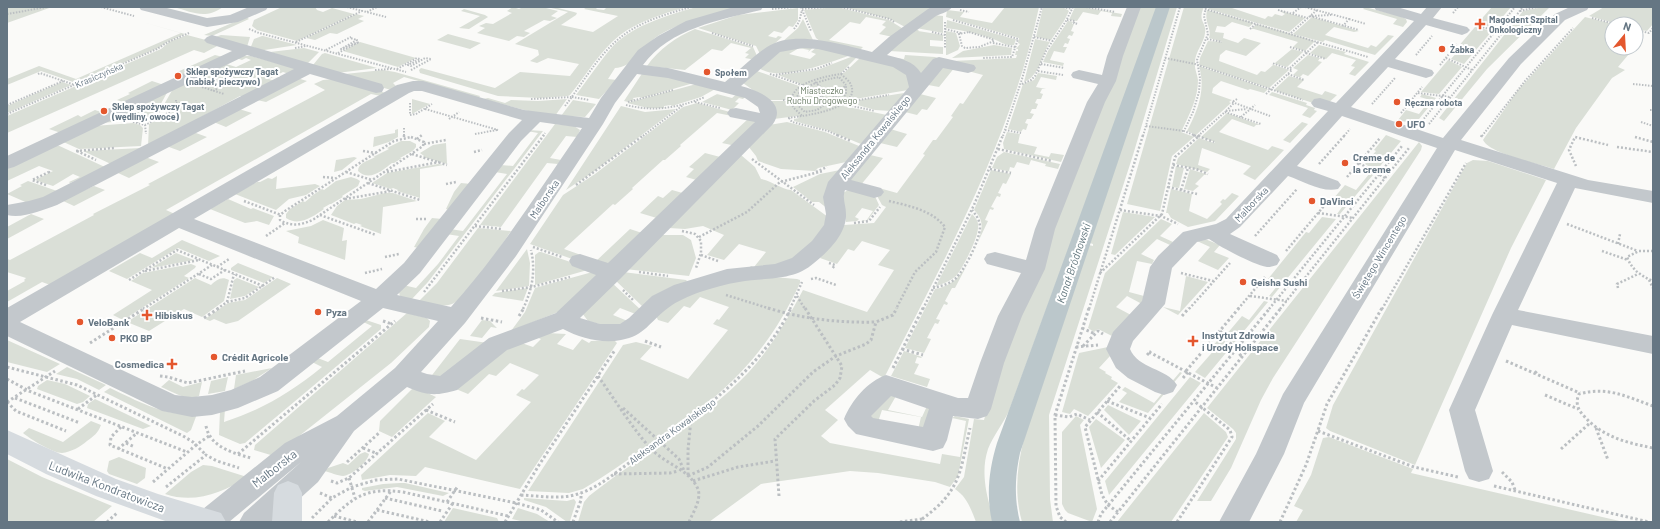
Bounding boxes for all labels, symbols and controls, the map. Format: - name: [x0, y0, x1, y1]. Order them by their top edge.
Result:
- place label: Magodent Szpital Onkologiczny: [1489, 14, 1558, 35]
- north arrow: [1604, 16, 1644, 56]
- marker: Magodent Szpital Onkologiczny: [1474, 18, 1486, 30]
- text: N: [1622, 19, 1633, 33]
- marker: Żabka: [1437, 44, 1447, 54]
- place label: Żabka: [1450, 44, 1474, 55]
- street label: Krasiczyńska: [73, 60, 125, 90]
- place label: Sklep spożywczy Tagat (nabiał, pieczywo): [185, 66, 279, 87]
- marker: Społem: [702, 67, 712, 77]
- place label: Społem: [715, 67, 747, 78]
- marker: Sklep spożywczy Tagat (nabiał, pieczywo): [173, 71, 183, 81]
- park label: Miasteczko Ruchu Drogowego: [787, 85, 857, 106]
- street label: Aleksandra Kowalskiego: [838, 93, 912, 181]
- marker: Ręczna robota: [1392, 97, 1402, 107]
- place label: Ręczna robota: [1405, 97, 1463, 108]
- place label: Sklep spożywczy Tagat (wędliny, owoce): [111, 101, 205, 122]
- marker: Sklep spożywczy Tagat (wędliny, owoce): [99, 106, 109, 116]
- place label: UFO: [1407, 118, 1425, 130]
- marker: UFO: [1394, 119, 1404, 129]
- place label: Creme de la creme: [1353, 151, 1396, 175]
- marker: Creme de la creme: [1340, 158, 1350, 168]
- street label: Malborska: [527, 177, 561, 221]
- street label: Malborska: [1232, 184, 1270, 224]
- place label: DaVinci: [1320, 195, 1354, 207]
- marker: DaVinci: [1307, 196, 1317, 206]
- street label: Świętego Wincentego: [1349, 213, 1409, 301]
- water label: Kanał Bródnowski: [1053, 221, 1093, 305]
- place label: Geisha Sushi: [1251, 276, 1308, 288]
- marker: Geisha Sushi: [1238, 277, 1248, 287]
- place label: Pyza: [326, 306, 347, 318]
- marker: Pyza: [313, 307, 323, 317]
- place label: Hibiskus: [155, 309, 193, 321]
- marker: Hibiskus: [142, 310, 152, 320]
- place label: VeloBank: [88, 316, 130, 328]
- marker: VeloBank: [75, 317, 85, 327]
- place label: Instytut Zdrowia i Urody Holispace: [1202, 329, 1279, 353]
- place label: PKO BP: [120, 332, 152, 344]
- marker: PKO BP: [107, 333, 117, 343]
- marker: Instytut Zdrowia i Urody Holispace: [1187, 335, 1199, 347]
- place label: Crédit Agricole: [222, 351, 289, 363]
- marker: Crédit Agricole: [209, 352, 219, 362]
- place label: Cosmedica: [115, 358, 164, 370]
- marker: Cosmedica: [167, 359, 177, 369]
- street label: Aleksandra Kowalskiego: [626, 395, 718, 467]
- street label: Malborska: [249, 446, 299, 490]
- street label: Ludwika Kondratowicza: [47, 457, 167, 515]

